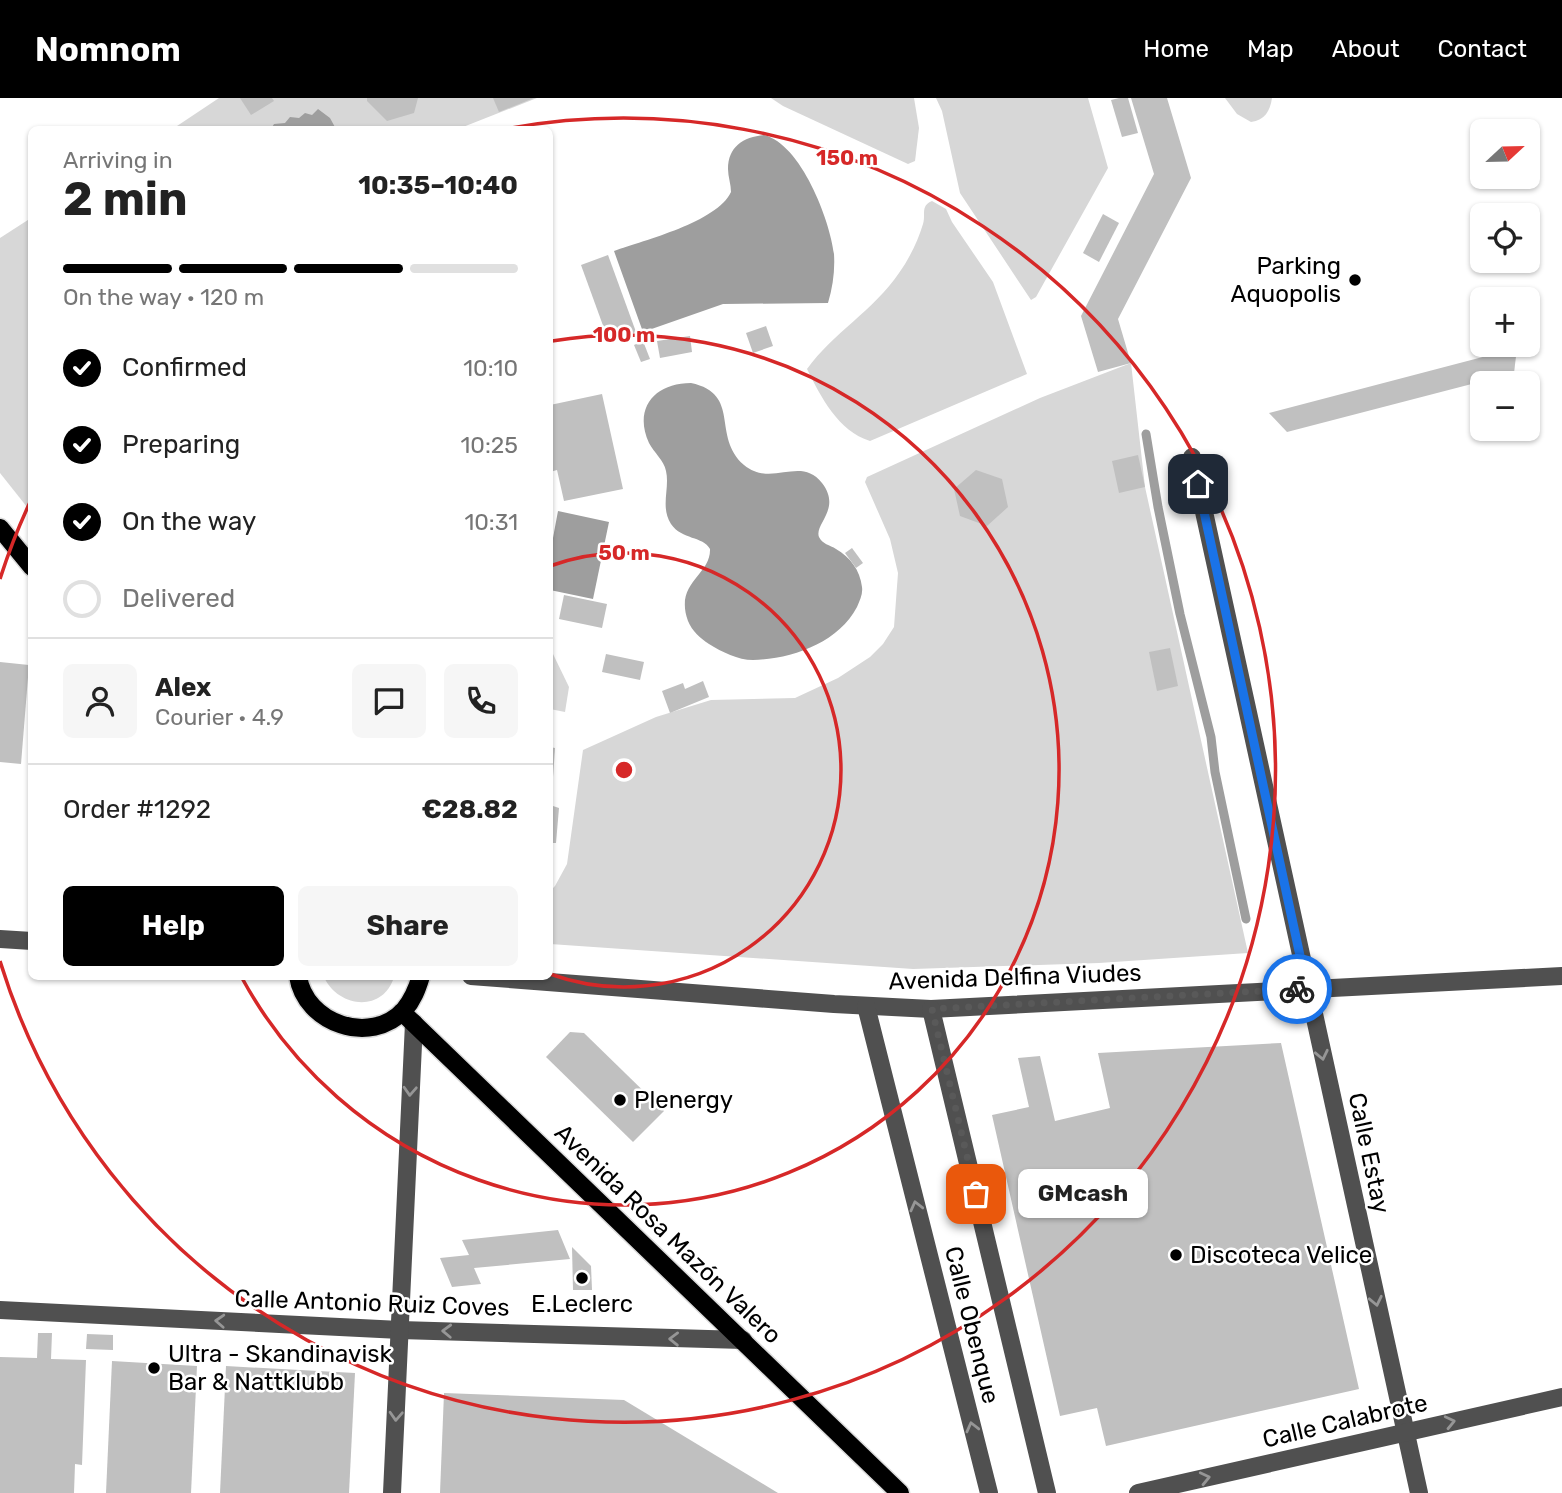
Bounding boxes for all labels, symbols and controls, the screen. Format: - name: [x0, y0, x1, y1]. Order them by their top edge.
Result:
- text: Nomnom: [35, 30, 181, 69]
- text: Home: [1143, 35, 1209, 63]
- text: Map: [1247, 35, 1294, 63]
- text: About: [1332, 35, 1400, 63]
- text: Contact: [1438, 35, 1527, 63]
- north arrow: [1470, 119, 1540, 189]
- map controls: [1470, 119, 1540, 441]
- text: 150 m: [816, 145, 878, 170]
- text: Arriving in: [63, 146, 173, 174]
- text: 10:35–10:40: [358, 170, 518, 201]
- text: 2 min: [63, 172, 188, 227]
- button: locate: [1470, 203, 1540, 273]
- place label: Parking Aquopolis: [1231, 252, 1341, 308]
- marker: Parking Aquopolis: [1347, 272, 1363, 288]
- text: On the way · 120 m: [63, 283, 264, 311]
- button: +: [1470, 287, 1540, 357]
- text: 100 m: [593, 322, 655, 347]
- icon: check: [63, 349, 101, 387]
- text: Confirmed: [122, 352, 247, 383]
- text: 10:10: [463, 354, 518, 382]
- button: −: [1470, 371, 1540, 441]
- icon: check: [63, 426, 101, 464]
- text: Preparing: [122, 429, 240, 460]
- text: 10:25: [461, 431, 518, 459]
- pin: [1168, 454, 1228, 514]
- icon: home: [1179, 465, 1217, 503]
- icon: check: [63, 503, 101, 541]
- text: On the way: [122, 506, 256, 537]
- text: 10:31: [464, 508, 518, 536]
- text: 50 m: [598, 540, 650, 565]
- text: Delivered: [122, 583, 235, 614]
- button: person: [63, 664, 137, 738]
- button: chat: [352, 664, 426, 738]
- button: phone: [444, 664, 518, 738]
- text: Alex: [155, 672, 211, 703]
- text: Courier · 4.9: [155, 703, 284, 731]
- centre of rings: [612, 758, 636, 782]
- text: Order #1292: [63, 794, 211, 825]
- text: €28.82: [421, 794, 518, 825]
- button: Help: [63, 886, 284, 966]
- button: Share: [298, 886, 518, 966]
- courier: [1262, 954, 1332, 1024]
- street label: Avenida Delfina Viudes: [888, 959, 1142, 995]
- icon: bike: [1278, 970, 1316, 1008]
- one-way arrow: [1313, 1049, 1328, 1061]
- one-way arrow: [403, 1086, 418, 1097]
- place label: Plenergy: [634, 1086, 733, 1114]
- street label: Calle Estay: [1343, 1090, 1395, 1216]
- marker: Plenergy: [612, 1092, 628, 1108]
- street label: Avenida Rosa Mazón Valero: [549, 1118, 787, 1350]
- pin: [946, 1164, 1006, 1224]
- callout: GMcash: [1018, 1170, 1148, 1218]
- icon: bag: [957, 1175, 995, 1213]
- text: GMcash: [1038, 1179, 1128, 1207]
- one-way arrow: [910, 1200, 924, 1212]
- place label: Discoteca Velice: [1190, 1241, 1372, 1269]
- street label: Calle Obenque: [939, 1244, 1005, 1406]
- marker: Discoteca Velice: [1168, 1247, 1184, 1263]
- marker: E.Leclerc: [574, 1270, 590, 1286]
- street label: Calle Antonio Ruiz Coves: [234, 1284, 510, 1322]
- place label: E.Leclerc: [531, 1290, 633, 1318]
- one-way arrow: [1368, 1295, 1383, 1307]
- one-way arrow: [214, 1313, 225, 1328]
- one-way arrow: [441, 1323, 452, 1339]
- one-way arrow: [669, 1331, 680, 1346]
- place label: Ultra - Skandinavisk Bar & Nattklubb: [168, 1340, 392, 1396]
- marker: Ultra - Skandinavisk Bar & Nattklubb: [146, 1360, 162, 1376]
- street label: Calle Calabrote: [1260, 1388, 1430, 1454]
- one-way arrow: [389, 1411, 404, 1422]
- one-way arrow: [1444, 1416, 1456, 1430]
- one-way arrow: [966, 1421, 980, 1433]
- one-way arrow: [1198, 1472, 1210, 1486]

